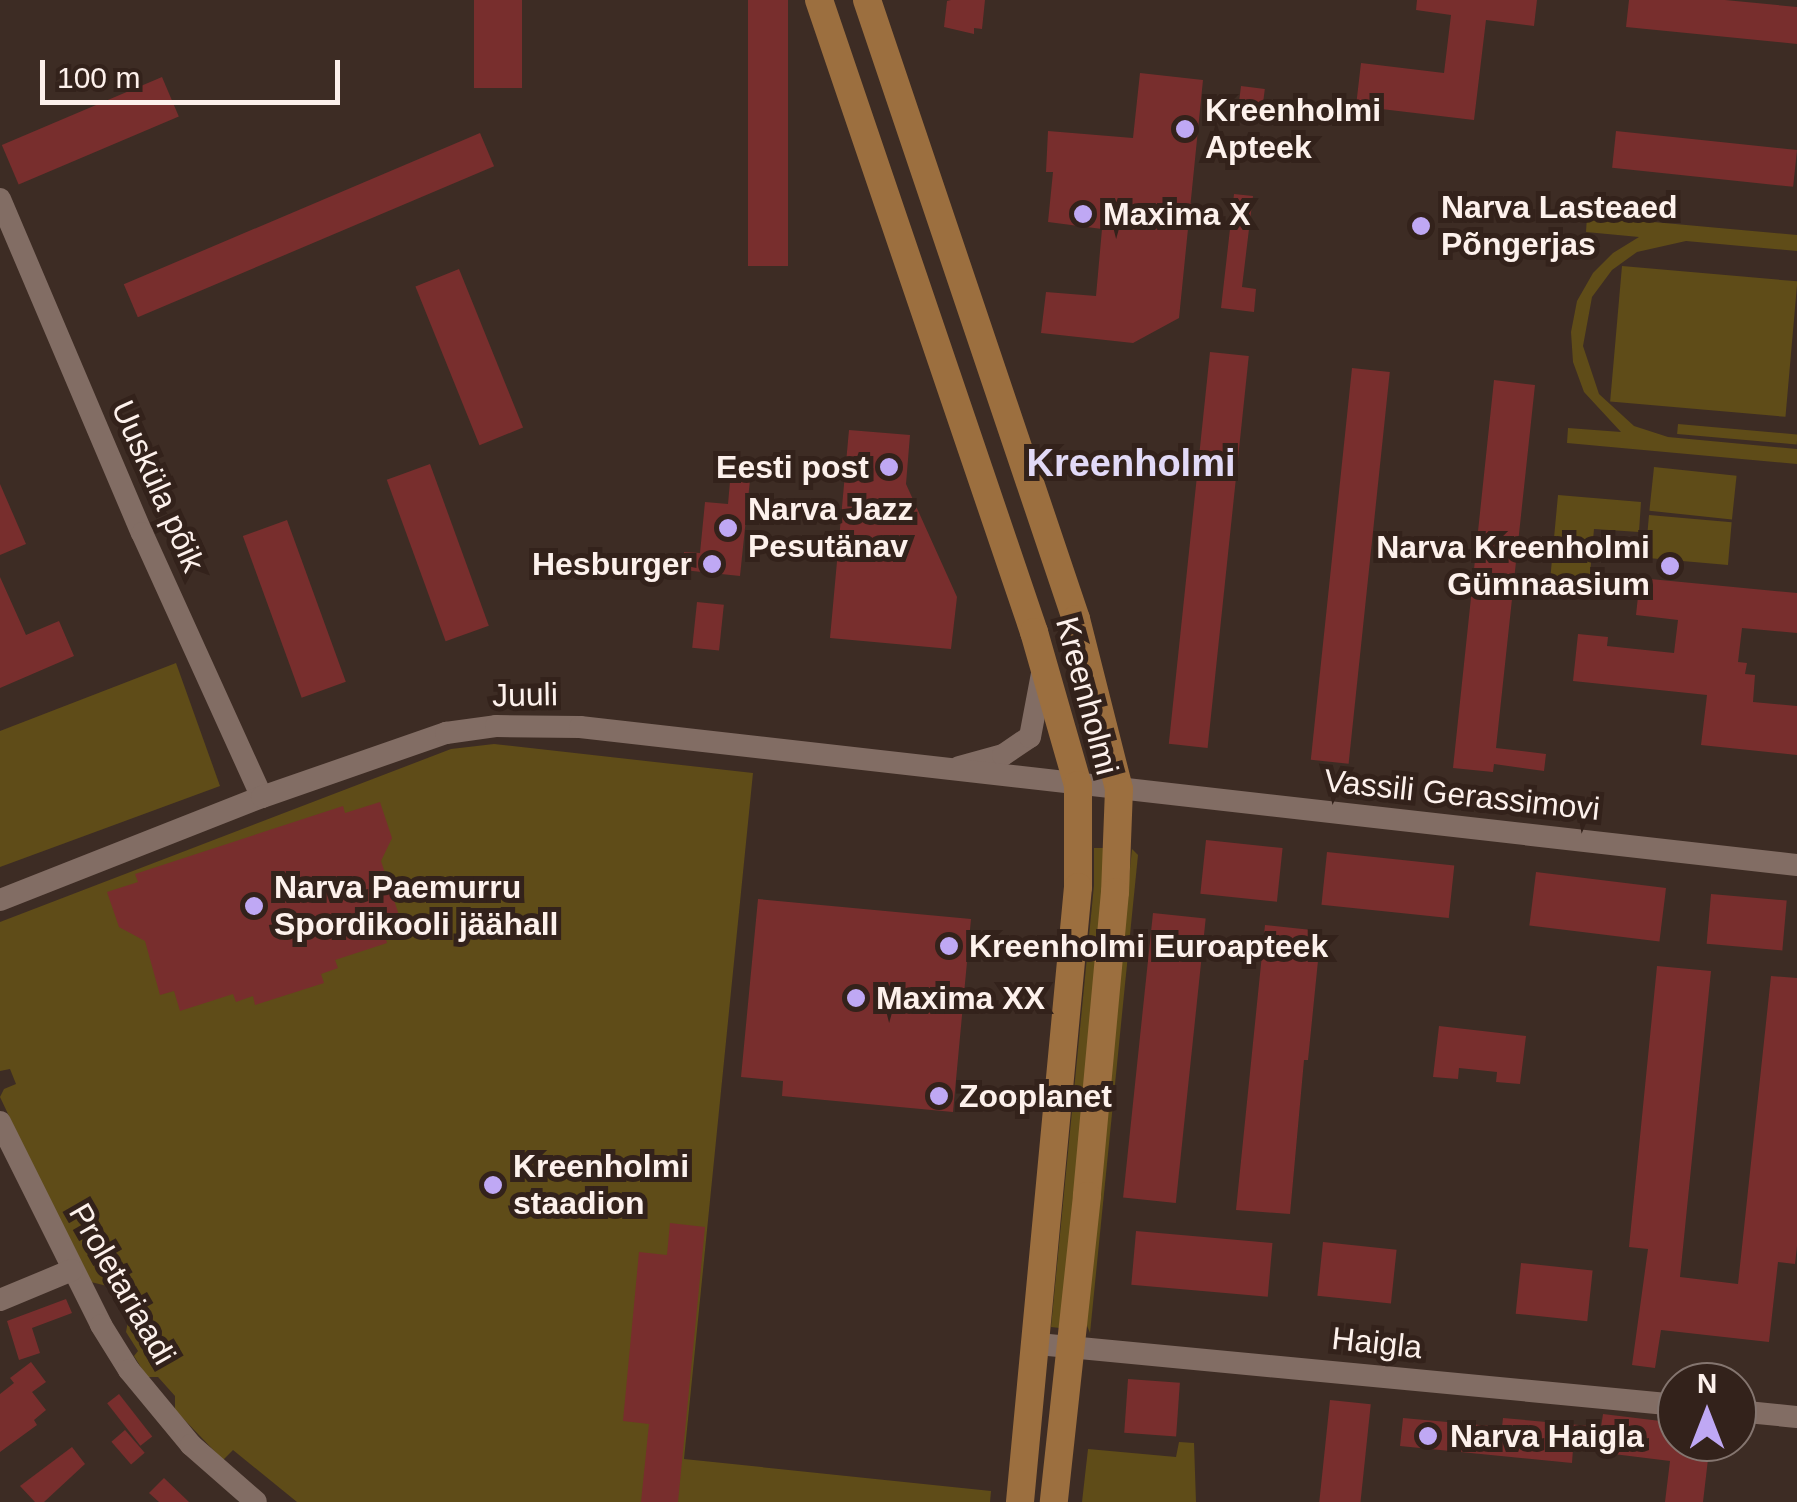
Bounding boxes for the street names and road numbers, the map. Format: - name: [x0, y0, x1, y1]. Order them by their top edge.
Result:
- street label: Uusküla põik: [103, 395, 213, 577]
- street label: Kreenholmi: [1048, 613, 1126, 779]
- street label: Juuli: [492, 675, 558, 715]
- street label: Vassili Gerassimovi: [1322, 761, 1602, 829]
- street label: Proletariaadi: [60, 1197, 184, 1371]
- street label: Haigla: [1330, 1319, 1424, 1367]

